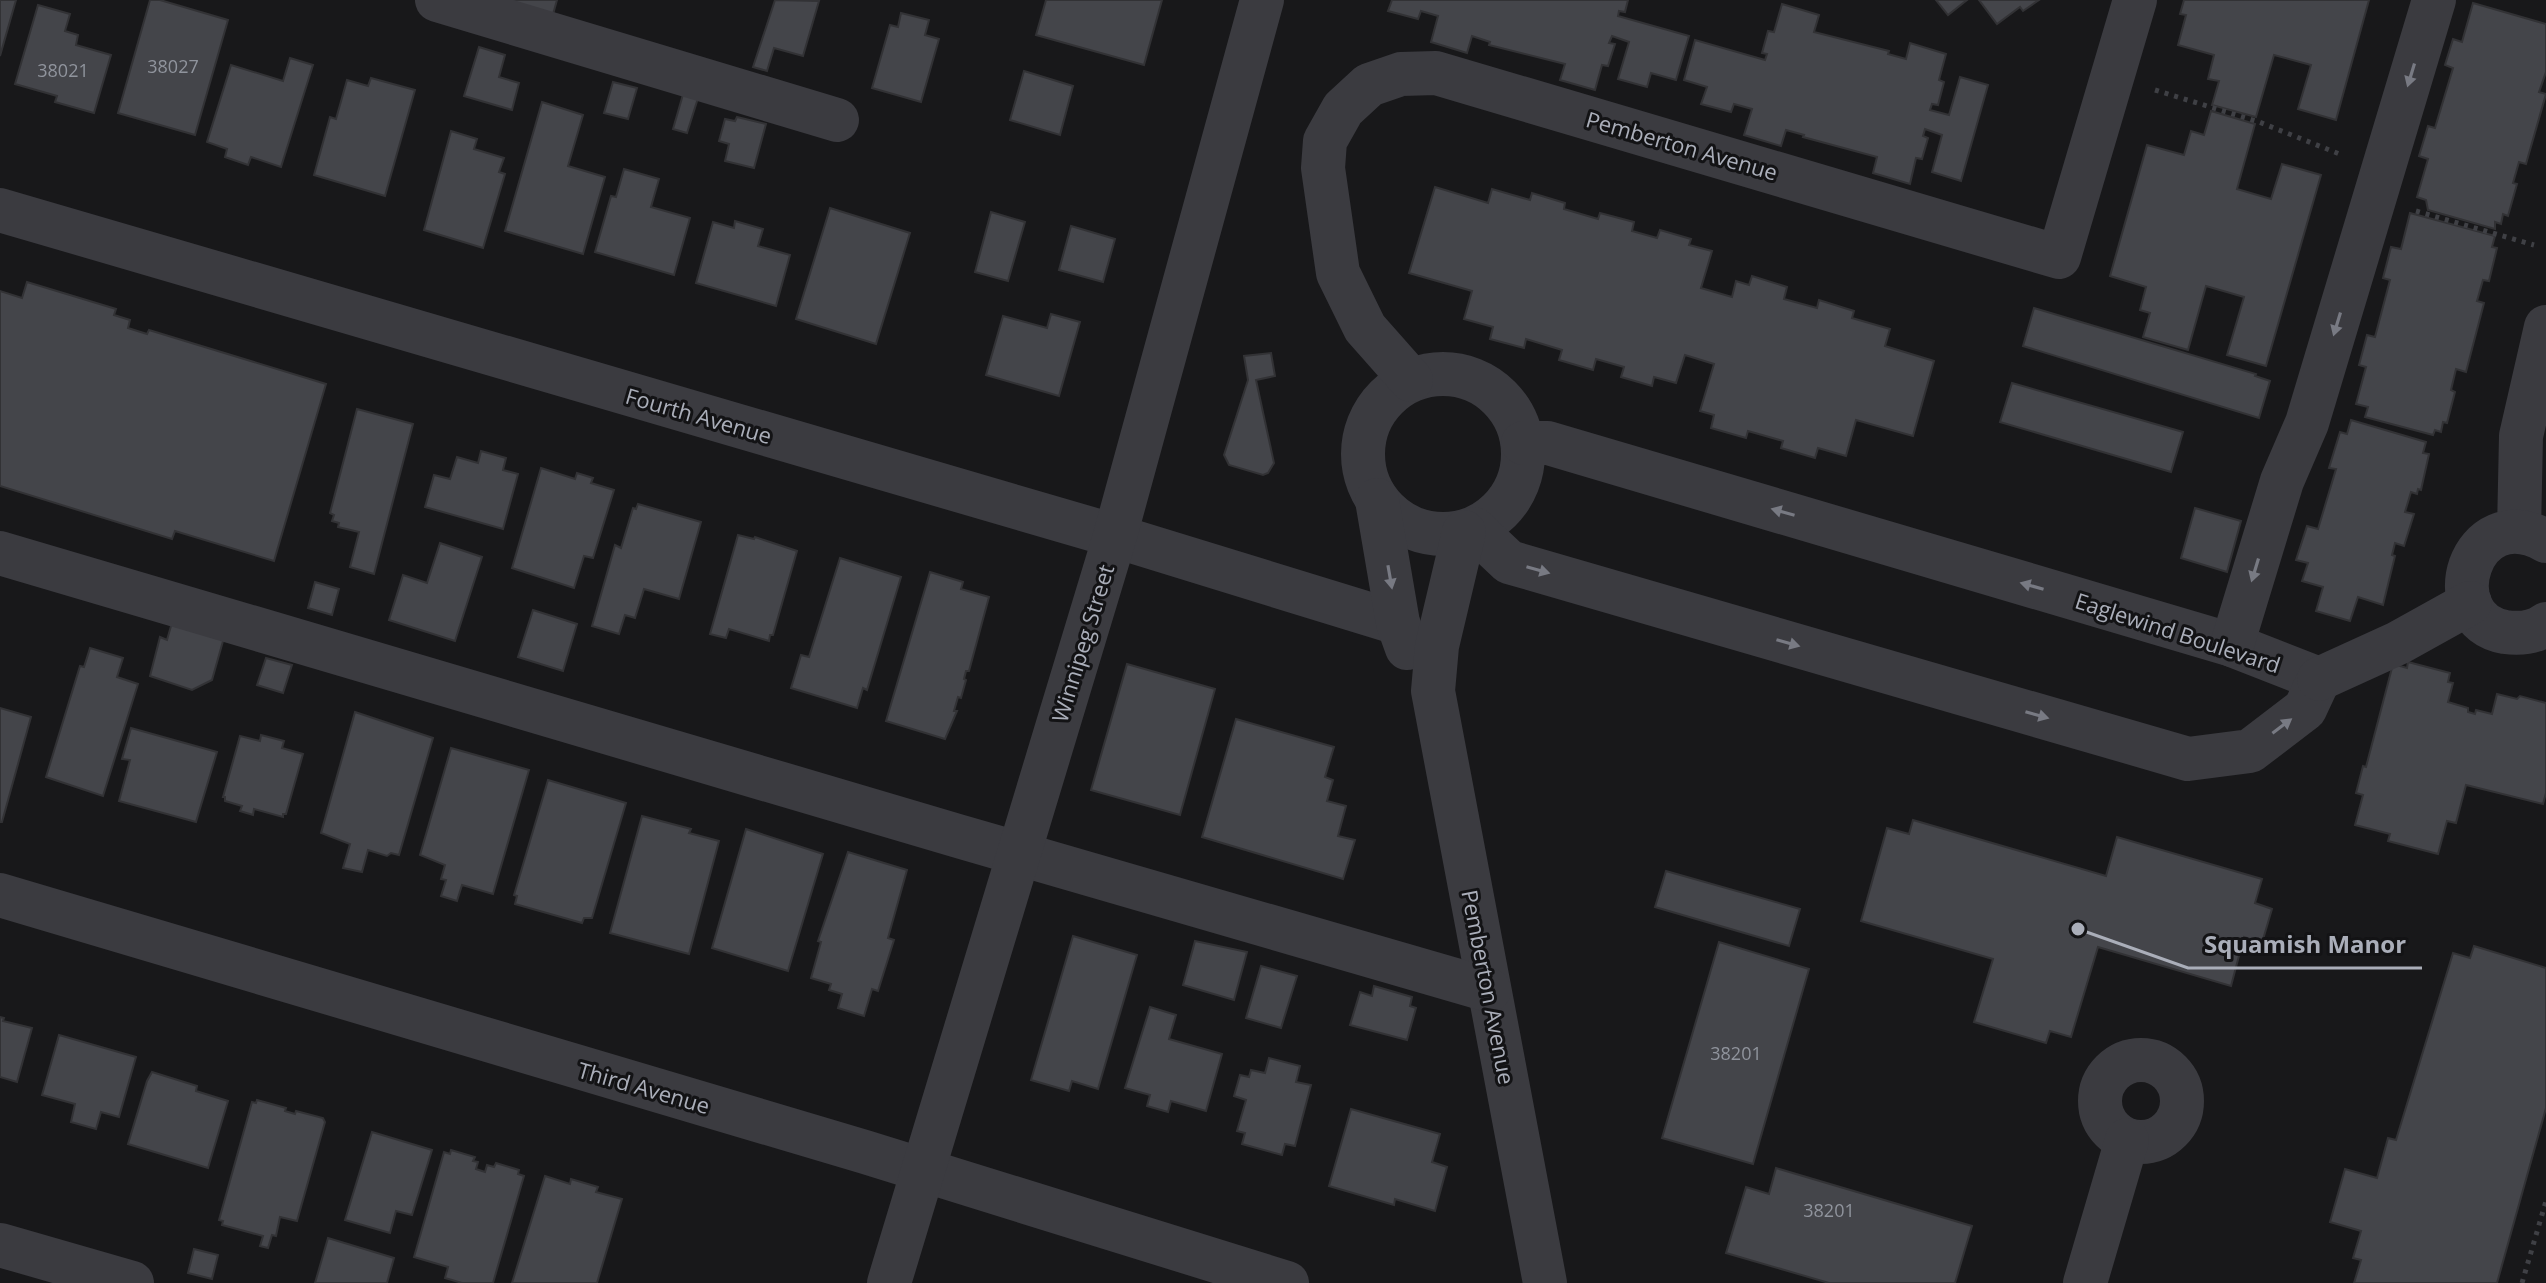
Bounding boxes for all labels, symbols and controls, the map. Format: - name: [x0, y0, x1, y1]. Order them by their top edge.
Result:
- house number: 38027: [147, 54, 199, 78]
- house number: 38021: [37, 58, 89, 82]
- one-way arrow: [2404, 63, 2417, 87]
- street label: Pemberton Avenue: [1583, 103, 1781, 187]
- one-way arrow: [2330, 312, 2343, 336]
- street label: Fourth Avenue: [622, 380, 776, 450]
- one-way arrow: [1770, 505, 1794, 518]
- one-way arrow: [2248, 559, 2261, 583]
- street label: Winnipeg Street: [1044, 560, 1120, 725]
- one-way arrow: [1526, 564, 1550, 577]
- one-way arrow: [1384, 565, 1397, 590]
- one-way arrow: [2020, 579, 2044, 592]
- street label: Eaglewind Boulevard: [2072, 585, 2284, 679]
- one-way arrow: [1775, 637, 1800, 649]
- one-way arrow: [2026, 709, 2050, 722]
- one-way arrow: [2272, 719, 2292, 735]
- street label: Pemberton Avenue: [1455, 887, 1523, 1087]
- callout: Squamish Manor: [2188, 920, 2422, 968]
- text: Squamish Manor: [2204, 927, 2406, 960]
- house number: 38201: [1710, 1041, 1762, 1065]
- street label: Third Avenue: [575, 1054, 713, 1120]
- house number: 38201: [1803, 1198, 1855, 1222]

